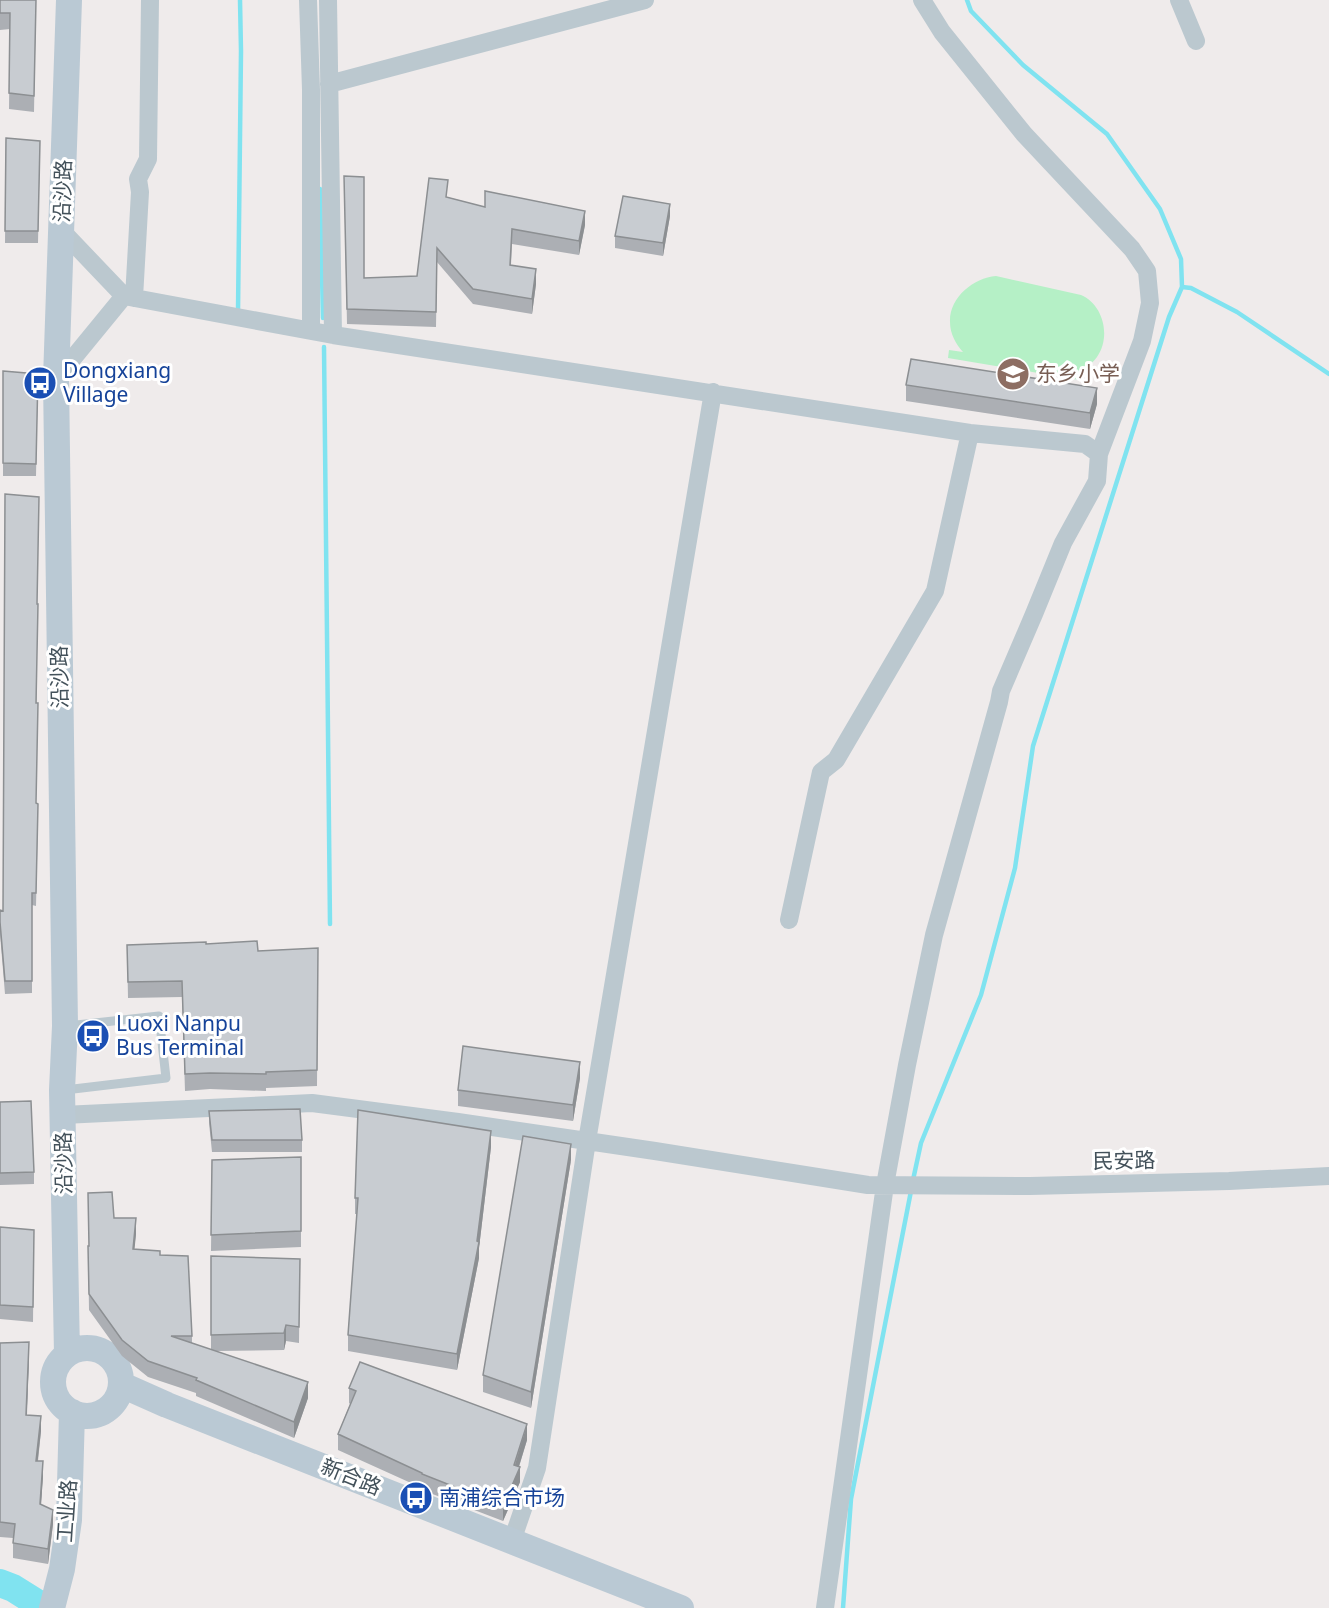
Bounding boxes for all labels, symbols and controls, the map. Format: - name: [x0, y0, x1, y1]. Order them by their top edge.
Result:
- street label: 沿沙路: [47, 159, 77, 223]
- place label: Dongxiang Village: [63, 356, 171, 408]
- school or university icon: 东乡小学: [995, 356, 1031, 392]
- place label: 东乡小学: [1036, 359, 1120, 387]
- bus stop icon: Dongxiang Village: [22, 365, 58, 401]
- street label: 沿沙路: [44, 645, 74, 709]
- place label: Luoxi Nanpu Bus Terminal: [116, 1009, 244, 1061]
- bus stop icon: Luoxi Nanpu Bus Terminal: [75, 1018, 111, 1054]
- street label: 沿沙路: [48, 1131, 78, 1195]
- street label: 民安路: [1092, 1145, 1156, 1175]
- street label: 新合路: [317, 1451, 386, 1501]
- street label: 工业路: [50, 1479, 82, 1543]
- bus stop icon: 南浦综合市场: [398, 1480, 434, 1516]
- place label: 南浦综合市场: [439, 1483, 565, 1511]

